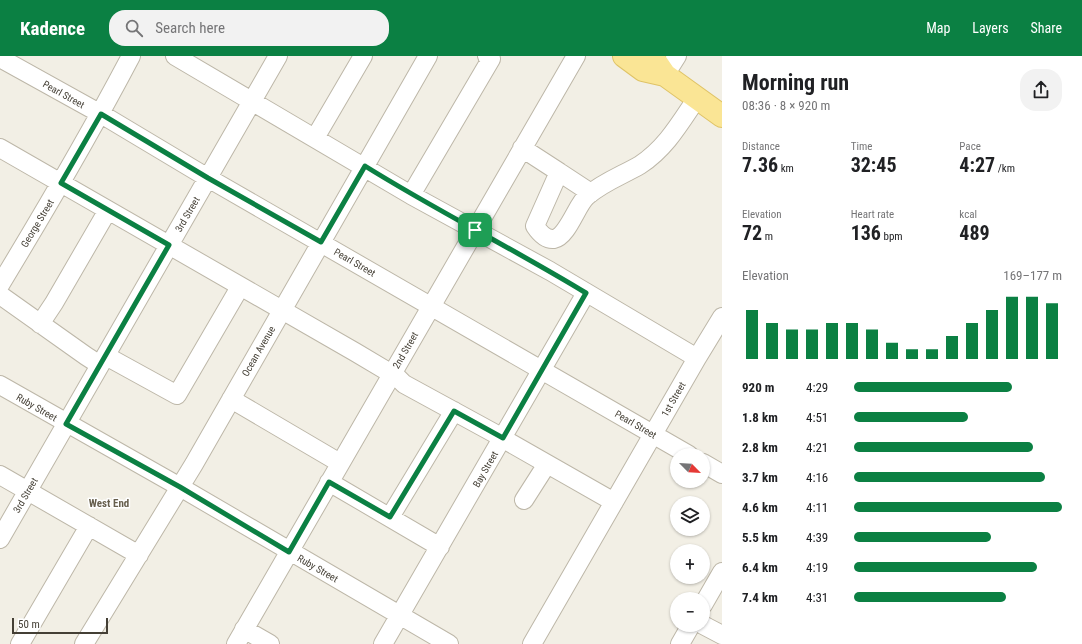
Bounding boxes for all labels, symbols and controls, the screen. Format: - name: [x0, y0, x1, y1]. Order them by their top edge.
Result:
- search box: [109, 10, 389, 46]
- text: Kadence: [20, 17, 85, 40]
- icon: search: [123, 17, 145, 39]
- text: Search here: [155, 19, 225, 37]
- text: Map: [926, 20, 950, 36]
- text: Layers: [972, 20, 1009, 36]
- text: Share: [1031, 20, 1062, 36]
- button: share: [1020, 69, 1062, 111]
- text: Morning run: [742, 70, 849, 95]
- street label: Pearl Street: [41, 78, 87, 110]
- text: 08:36 · 8 × 920 m: [742, 98, 830, 113]
- text: Distance: [742, 140, 780, 153]
- text: Time: [851, 140, 872, 153]
- text: Pace: [959, 140, 981, 153]
- text: 7.36: [742, 153, 778, 177]
- text: 32:45: [851, 153, 897, 177]
- text: 4:27: [959, 153, 995, 177]
- text: km: [778, 162, 794, 175]
- text: /km: [995, 162, 1015, 175]
- street label: 3rd Street: [173, 195, 202, 234]
- street label: George Street: [19, 197, 56, 249]
- text: Elevation: [742, 208, 782, 221]
- text: Heart rate: [851, 208, 894, 221]
- text: kcal: [959, 208, 977, 221]
- pin: [458, 213, 492, 247]
- icon: arrive: [464, 219, 486, 241]
- text: 72: [742, 221, 762, 245]
- text: 136: [851, 221, 881, 245]
- text: 489: [959, 221, 990, 245]
- text: m: [762, 230, 773, 243]
- text: bpm: [881, 230, 903, 243]
- street label: Pearl Street: [332, 246, 377, 279]
- text: Elevation: [742, 268, 789, 283]
- text: 169–177 m: [1003, 268, 1062, 283]
- street label: Ocean Avenue: [240, 324, 277, 378]
- street label: 2nd Street: [391, 330, 420, 371]
- street label: 1st Street: [659, 380, 688, 419]
- text: 920 m: [742, 380, 774, 395]
- text: 4:29: [806, 380, 828, 395]
- street label: Ruby Street: [15, 391, 59, 423]
- street label: Pearl Street: [613, 408, 658, 441]
- text: 1.8 km: [742, 410, 778, 425]
- text: 4:51: [806, 410, 828, 425]
- text: 2.8 km: [742, 440, 778, 455]
- text: 4:21: [806, 440, 828, 455]
- north arrow: [670, 448, 710, 488]
- map controls: [670, 448, 710, 632]
- street label: Bay Street: [471, 449, 500, 489]
- text: 3.7 km: [742, 470, 778, 485]
- text: 4:16: [806, 470, 828, 485]
- street label: 3rd Street: [11, 476, 40, 515]
- button: layers: [670, 496, 710, 536]
- district label: West End: [89, 497, 129, 510]
- text: 4.6 km: [742, 500, 778, 515]
- text: 4:11: [806, 500, 828, 515]
- text: 5.5 km: [742, 530, 778, 545]
- text: 4:39: [806, 530, 828, 545]
- button: +: [670, 544, 710, 584]
- street label: Ruby Street: [296, 552, 340, 584]
- text: 6.4 km: [742, 560, 778, 575]
- text: 4:19: [806, 560, 828, 575]
- text: 7.4 km: [742, 590, 778, 605]
- text: 4:31: [806, 590, 828, 605]
- button: −: [670, 592, 710, 632]
- scale bar: [12, 616, 108, 635]
- text: 50 m: [18, 618, 40, 631]

